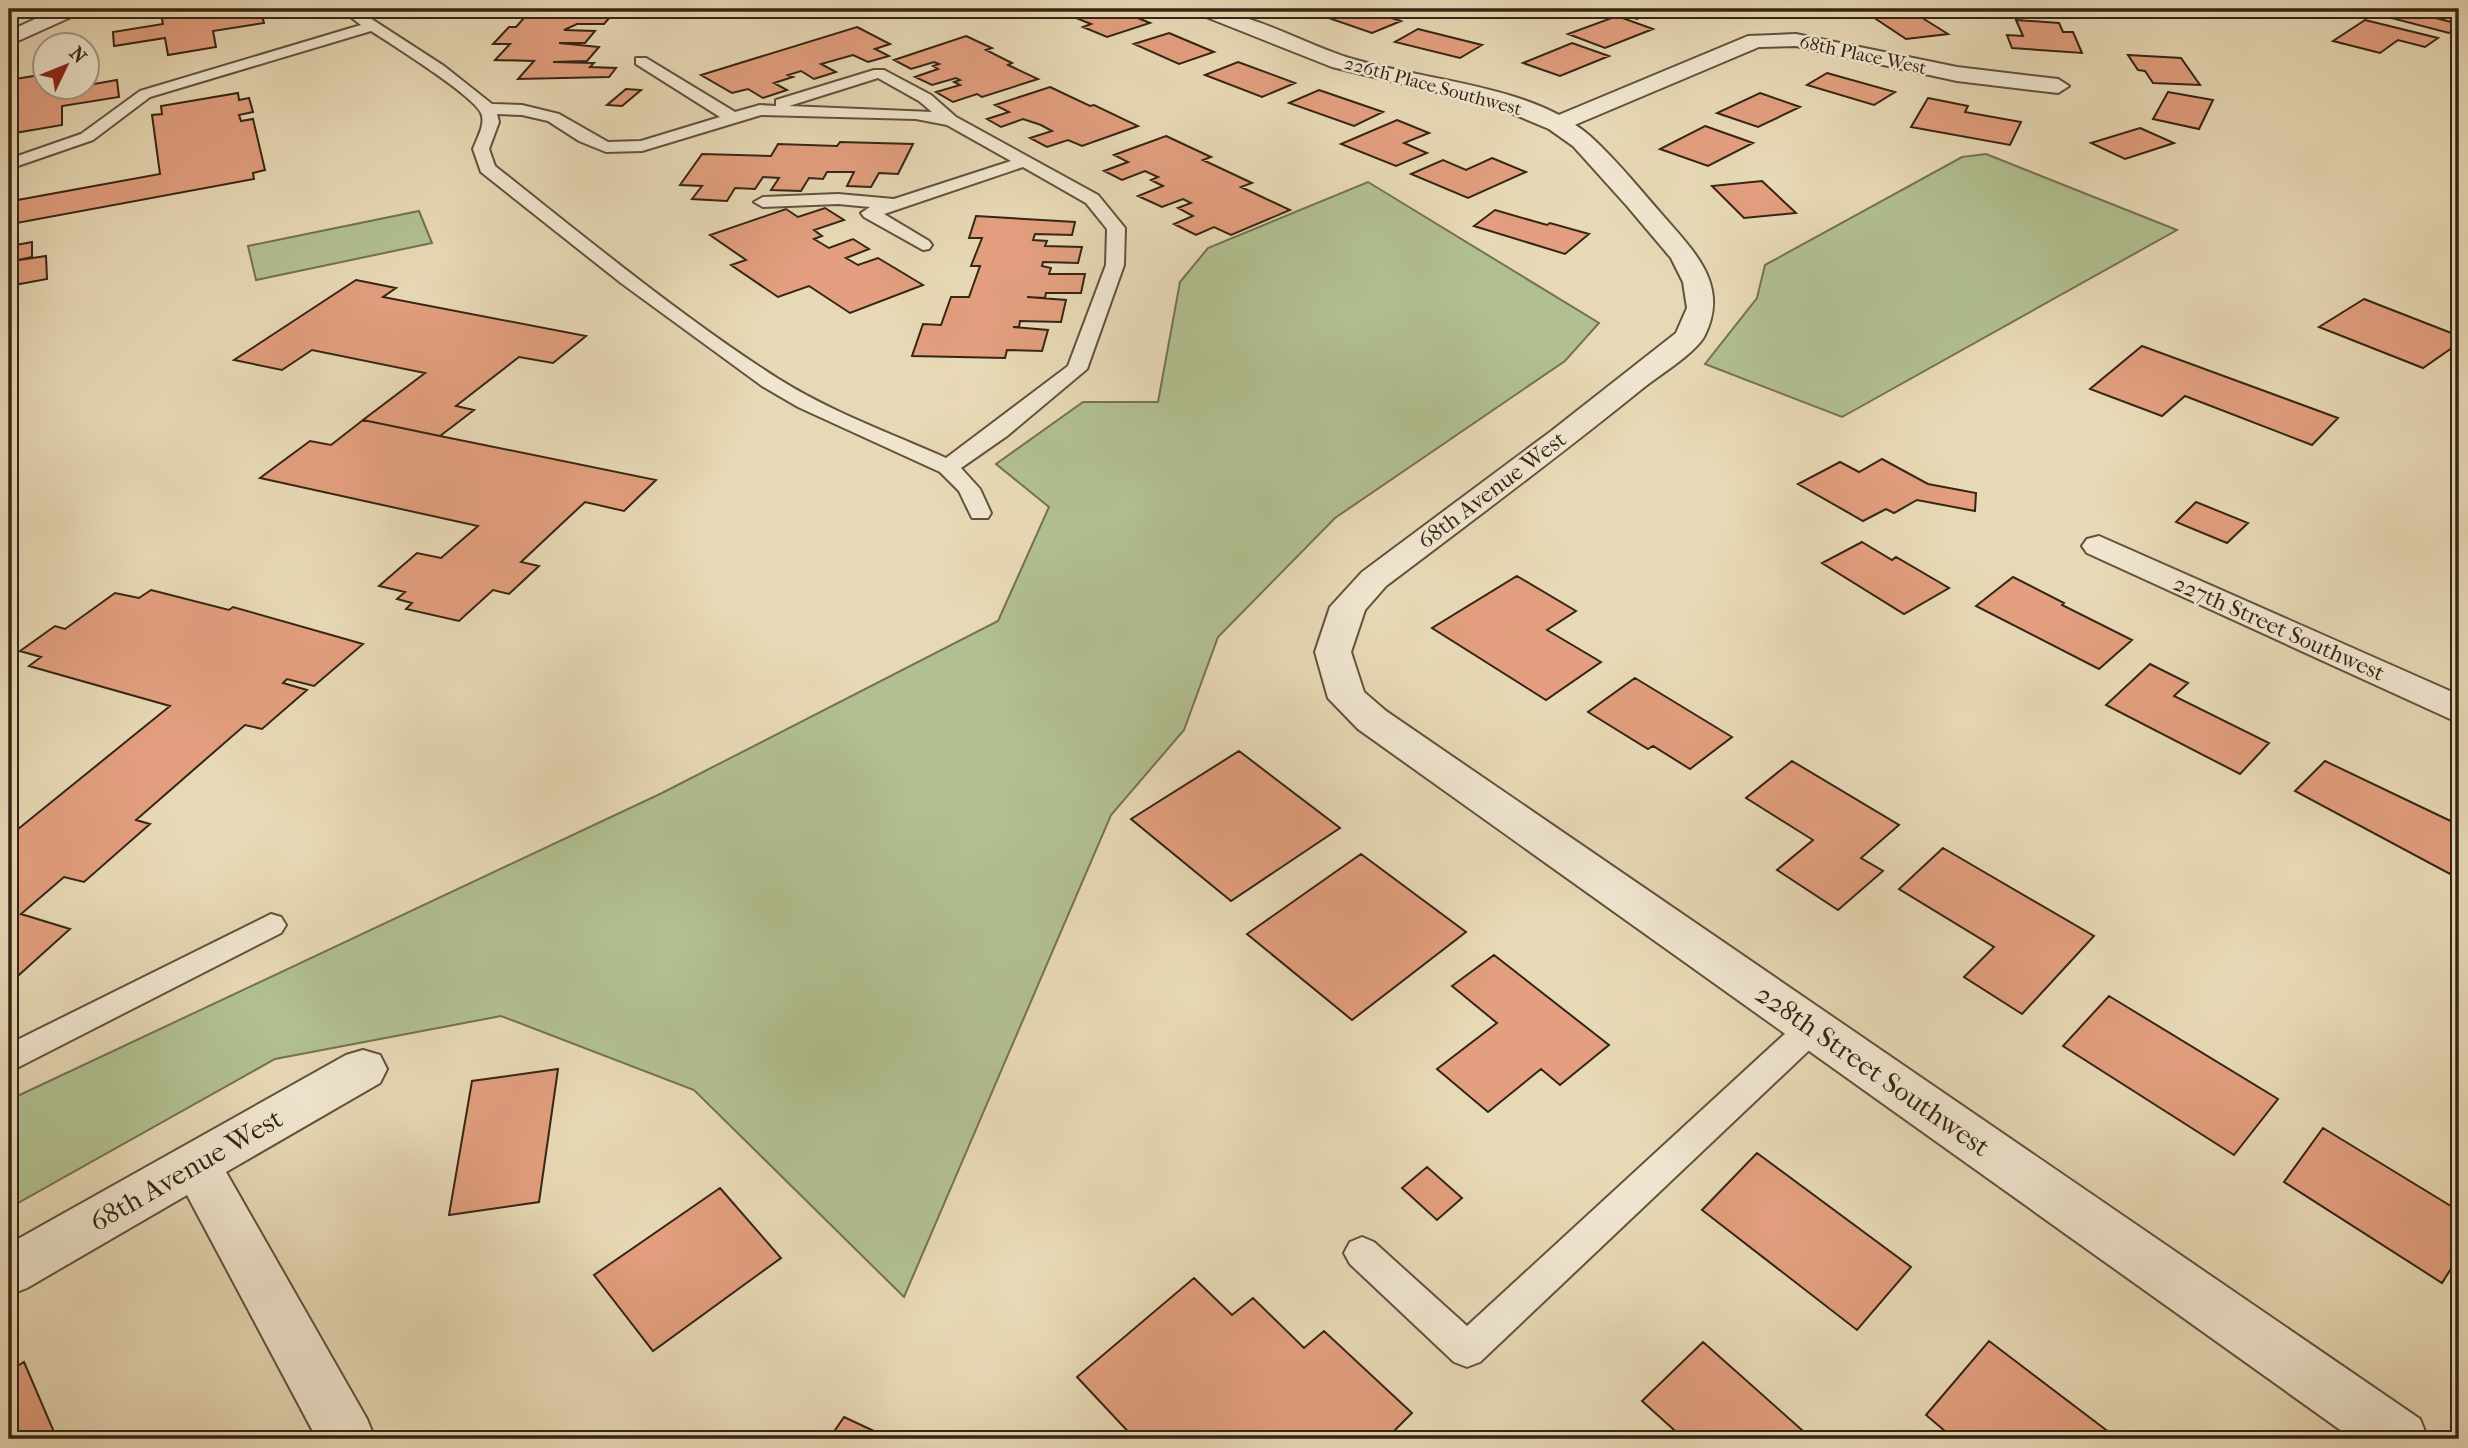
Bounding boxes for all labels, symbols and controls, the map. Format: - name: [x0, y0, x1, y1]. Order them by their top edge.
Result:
- street label: 68th Place West: [1797, 31, 1929, 79]
- north arrow: [32, 32, 102, 102]
- text: N: [65, 42, 91, 68]
- street label: 226th Place Southwest: [1342, 52, 1524, 120]
- street label: 68th Avenue West: [1413, 426, 1571, 554]
- street label: 227th Street Southwest: [2169, 569, 2389, 687]
- street label: 228th Street Southwest: [1750, 977, 1996, 1163]
- street label: 68th Avenue West: [84, 1101, 288, 1239]

